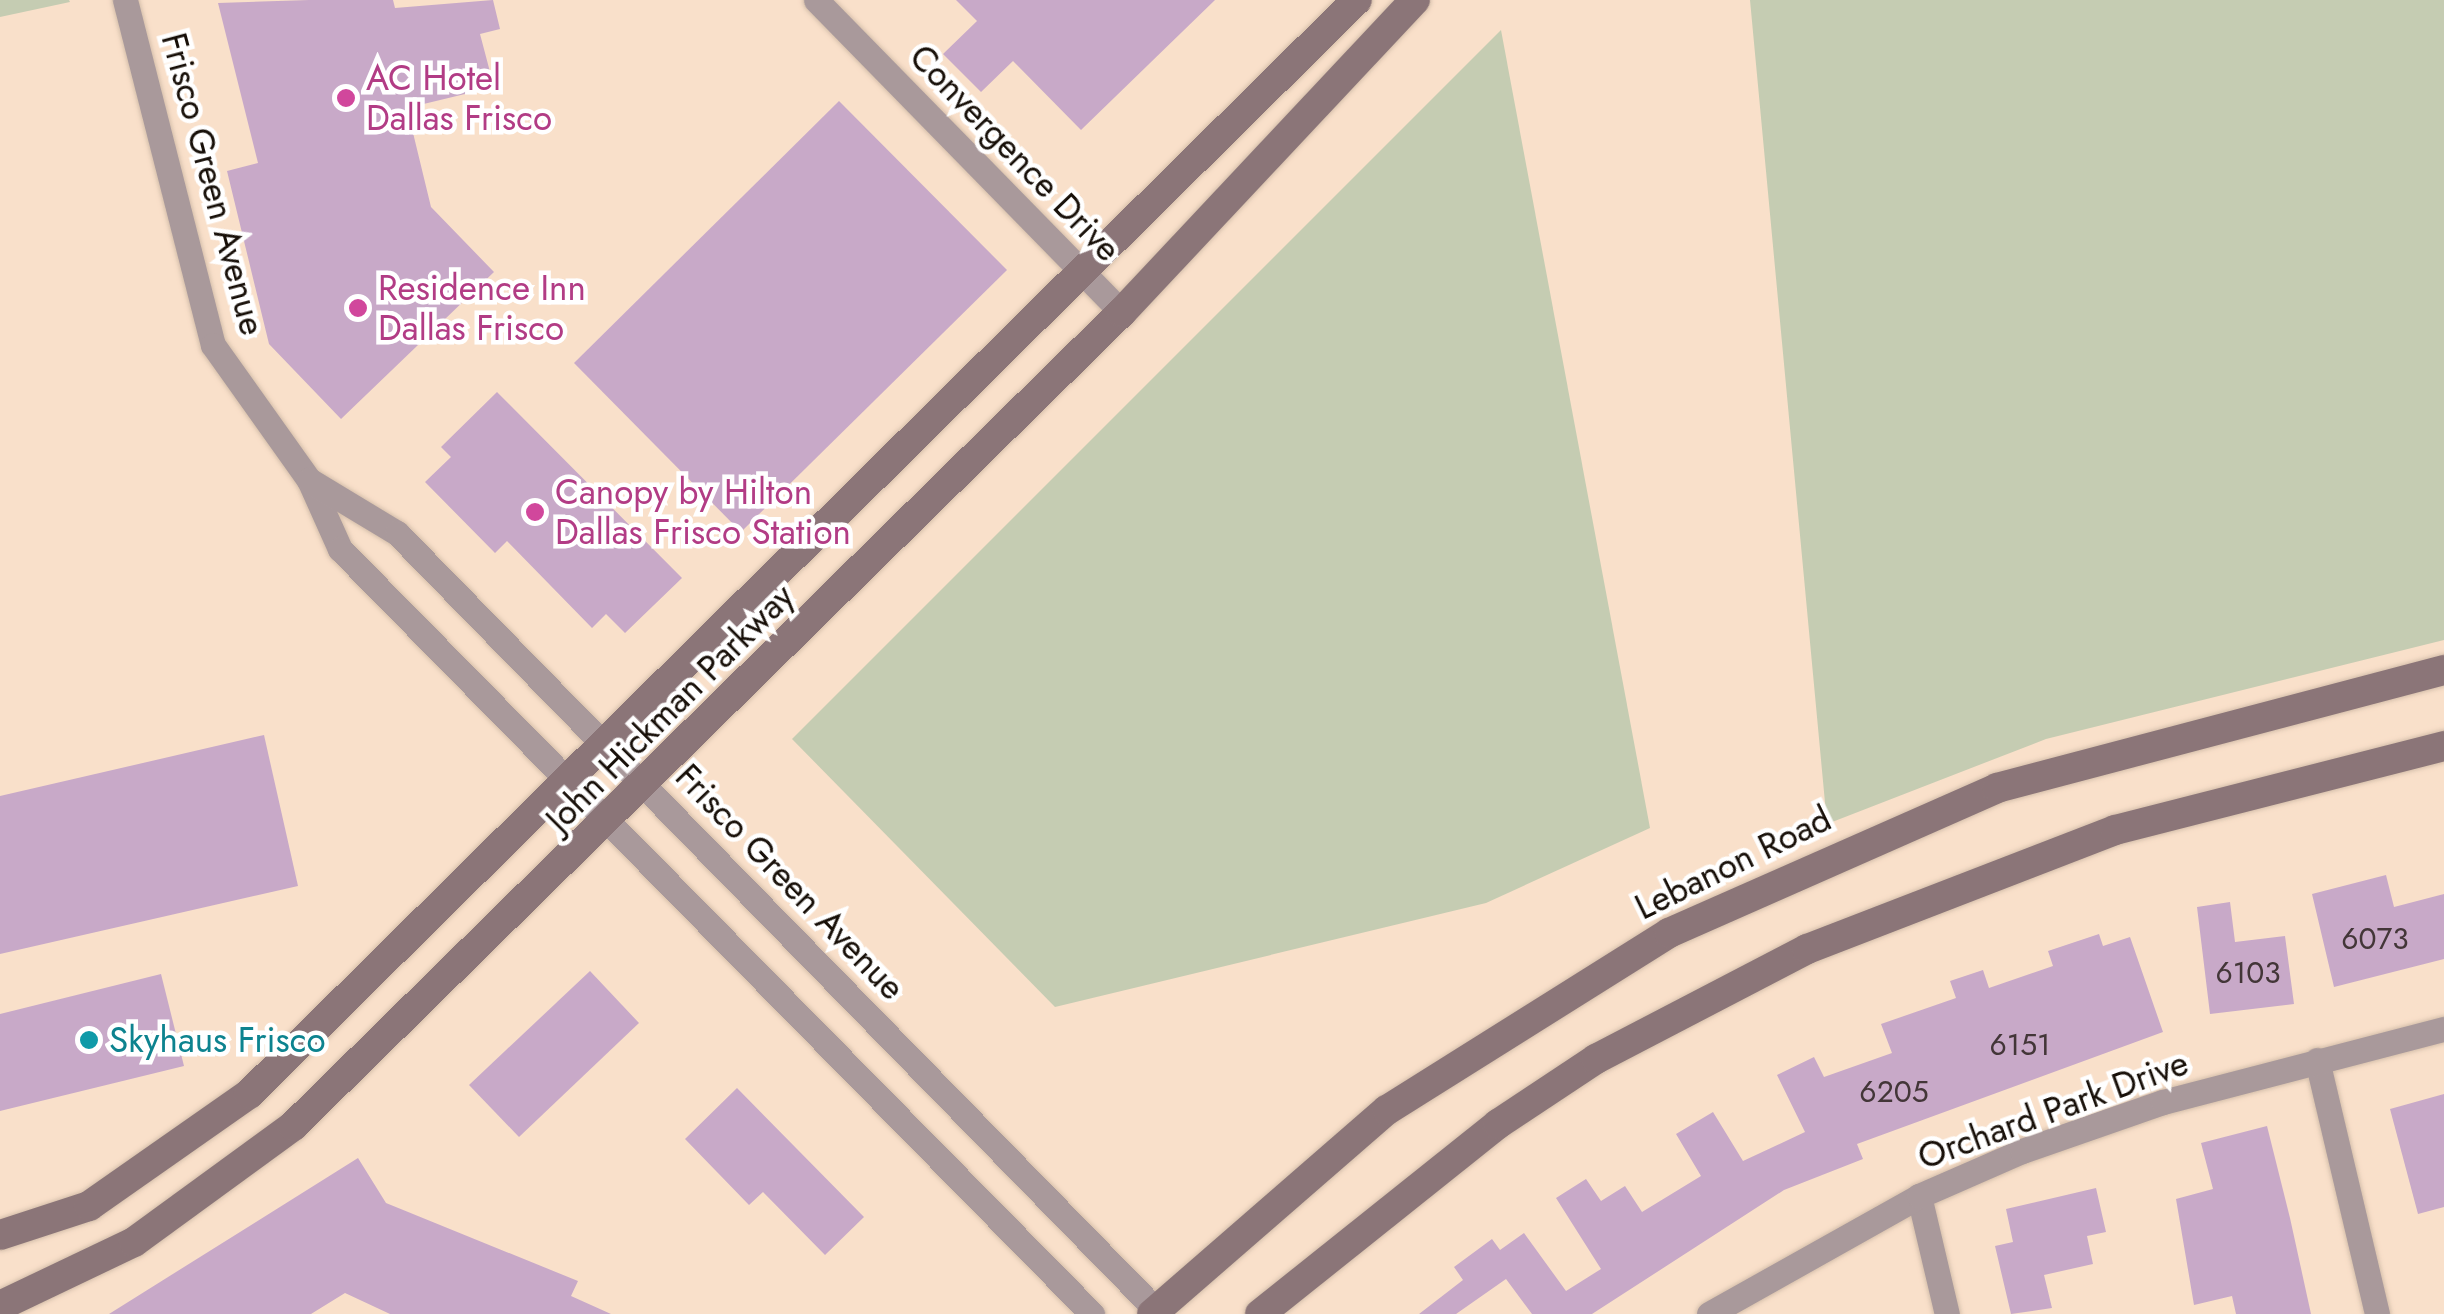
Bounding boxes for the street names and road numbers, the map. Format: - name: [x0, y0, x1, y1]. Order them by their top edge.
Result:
- street label: Frisco Green Avenue: [152, 28, 274, 340]
- street label: Convergence Drive: [901, 36, 1129, 270]
- street label: John Hickman Parkway: [537, 575, 803, 841]
- street label: Frisco Green Avenue: [667, 756, 913, 1008]
- street label: Lebanon Road: [1628, 798, 1838, 928]
- street label: Orchard Park Drive: [1912, 1042, 2194, 1178]

